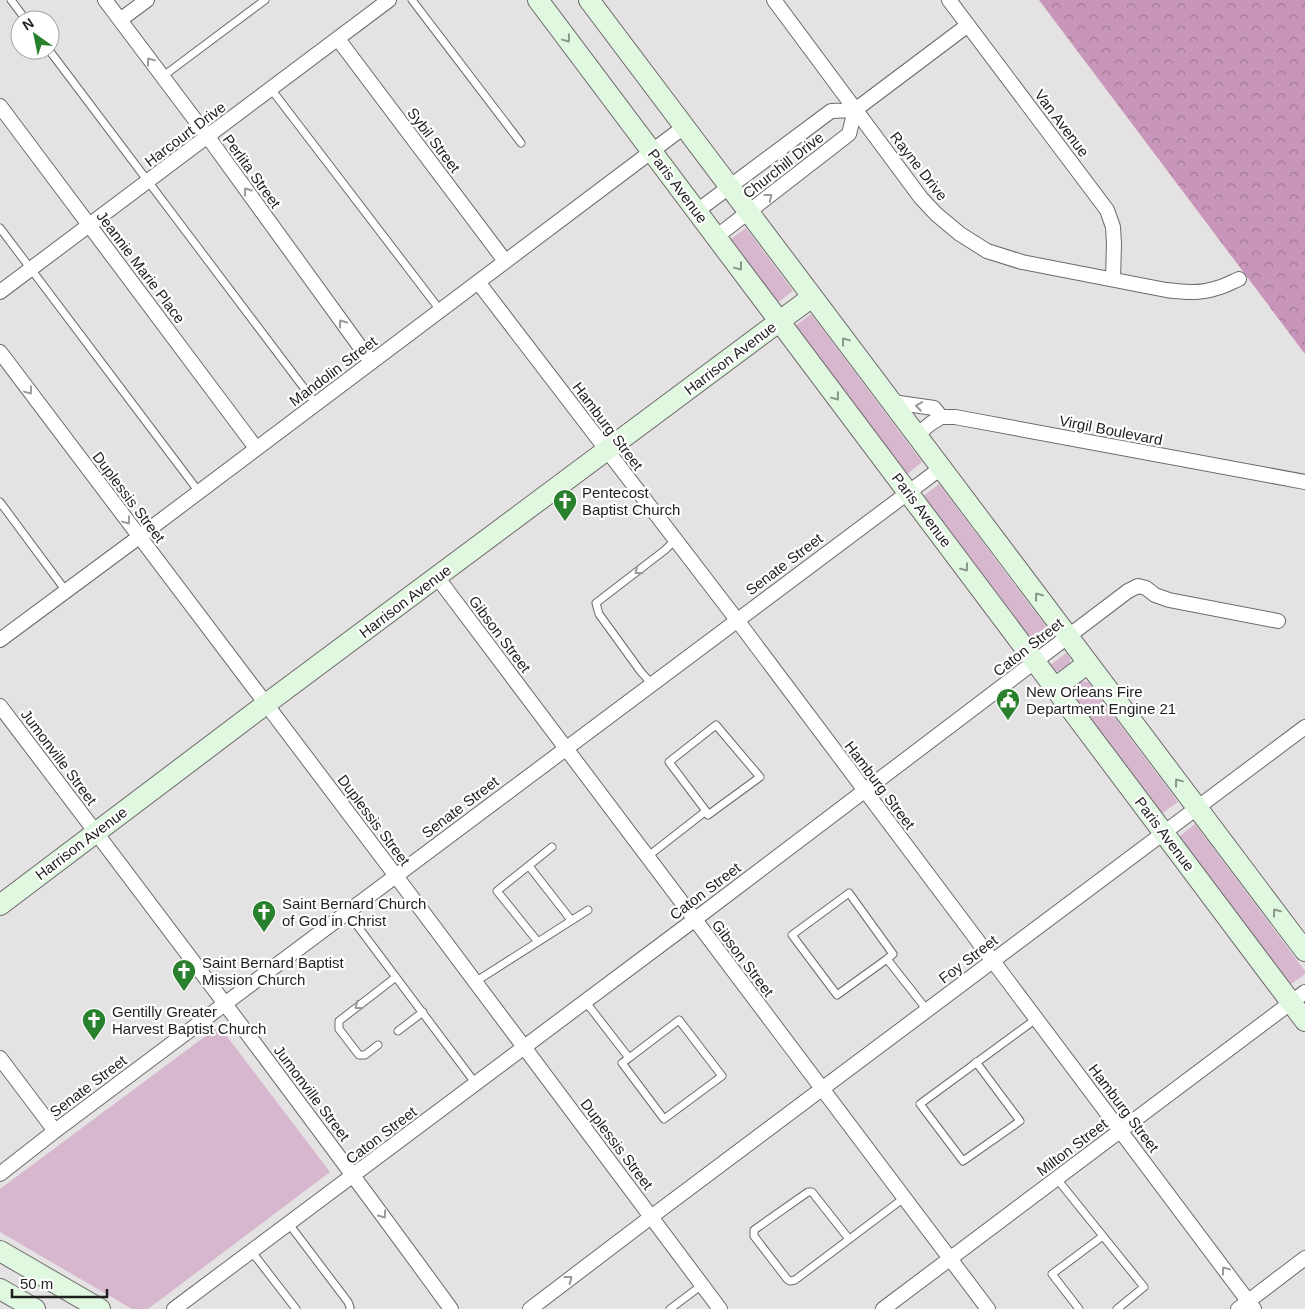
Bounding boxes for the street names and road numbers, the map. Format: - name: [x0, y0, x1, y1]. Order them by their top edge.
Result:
- street label: Van Avenue: [1031, 86, 1093, 160]
- street label: Harcourt Drive: [141, 98, 229, 170]
- street label: Sybil Street: [404, 104, 464, 176]
- street label: Churchill Drive: [739, 128, 827, 202]
- street label: Rayne Drive: [887, 128, 951, 204]
- street label: Perlita Street: [220, 131, 285, 212]
- street label: Paris Avenue: [645, 146, 711, 226]
- street label: Jeannie Marie Place: [93, 208, 189, 326]
- street label: Harrison Avenue: [681, 318, 779, 398]
- street label: Mandolin Street: [286, 332, 381, 409]
- street label: Hamburg Street: [569, 379, 647, 474]
- street label: Virgil Boulevard: [1058, 412, 1164, 448]
- street label: Duplessis Street: [89, 448, 169, 546]
- street label: Paris Avenue: [889, 470, 955, 550]
- street label: Senate Street: [742, 529, 826, 598]
- street label: Harrison Avenue: [356, 561, 454, 641]
- street label: Gibson Street: [466, 592, 535, 676]
- street label: Caton Street: [990, 614, 1067, 680]
- street label: Jumonville Street: [18, 706, 101, 809]
- street label: Hamburg Street: [841, 738, 919, 833]
- street label: Duplessis Street: [334, 771, 414, 869]
- street label: Senate Street: [418, 772, 502, 841]
- street label: Paris Avenue: [1132, 794, 1198, 874]
- street label: Harrison Avenue: [32, 803, 130, 883]
- street label: Caton Street: [666, 858, 744, 923]
- street label: Gibson Street: [709, 916, 778, 1000]
- street label: Foy Street: [935, 931, 1001, 987]
- street label: Jumonville Street: [271, 1042, 354, 1145]
- street label: Senate Street: [46, 1051, 130, 1120]
- street label: Hamburg Street: [1085, 1061, 1163, 1156]
- street label: Duplessis Street: [577, 1095, 657, 1193]
- street label: Caton Street: [342, 1102, 420, 1167]
- street label: Milton Street: [1033, 1114, 1111, 1179]

